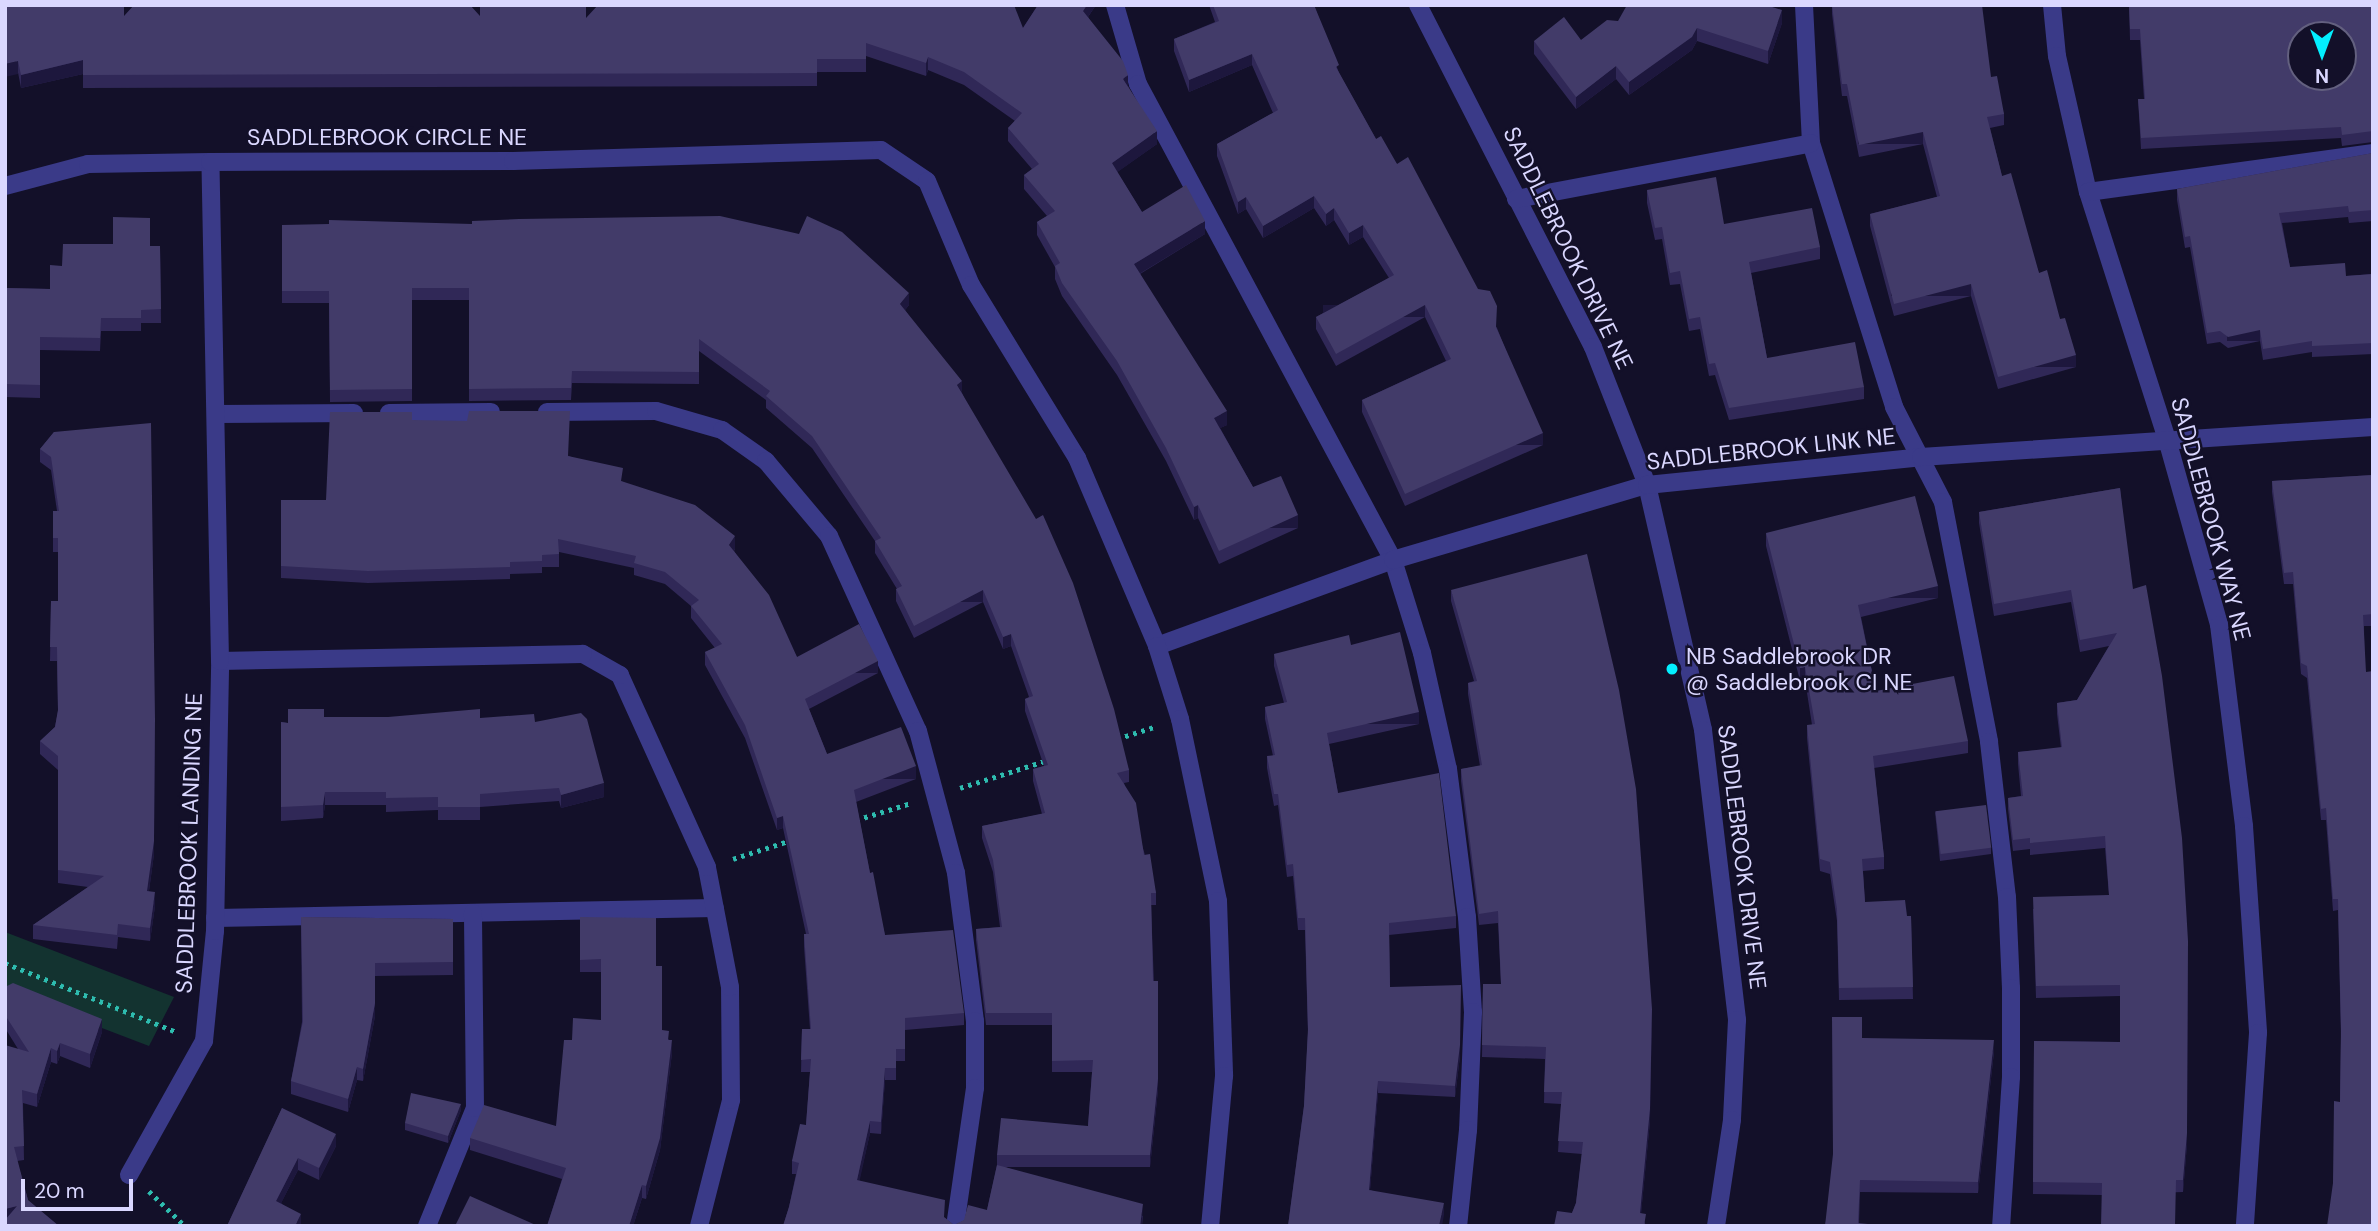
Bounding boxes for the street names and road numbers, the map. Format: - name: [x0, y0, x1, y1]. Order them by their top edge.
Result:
- street label: SADDLEBROOK DRIVE NE: [1497, 122, 1639, 374]
- street label: SADDLEBROOK CIRCLE NE: [247, 123, 527, 151]
- street label: SADDLEBROOK WAY NE: [2165, 394, 2257, 644]
- street label: SADDLEBROOK LINK NE: [1645, 422, 1897, 476]
- street label: SADDLEBROOK LANDING NE: [170, 692, 208, 994]
- street label: SADDLEBROOK DRIVE NE: [1712, 723, 1772, 991]

